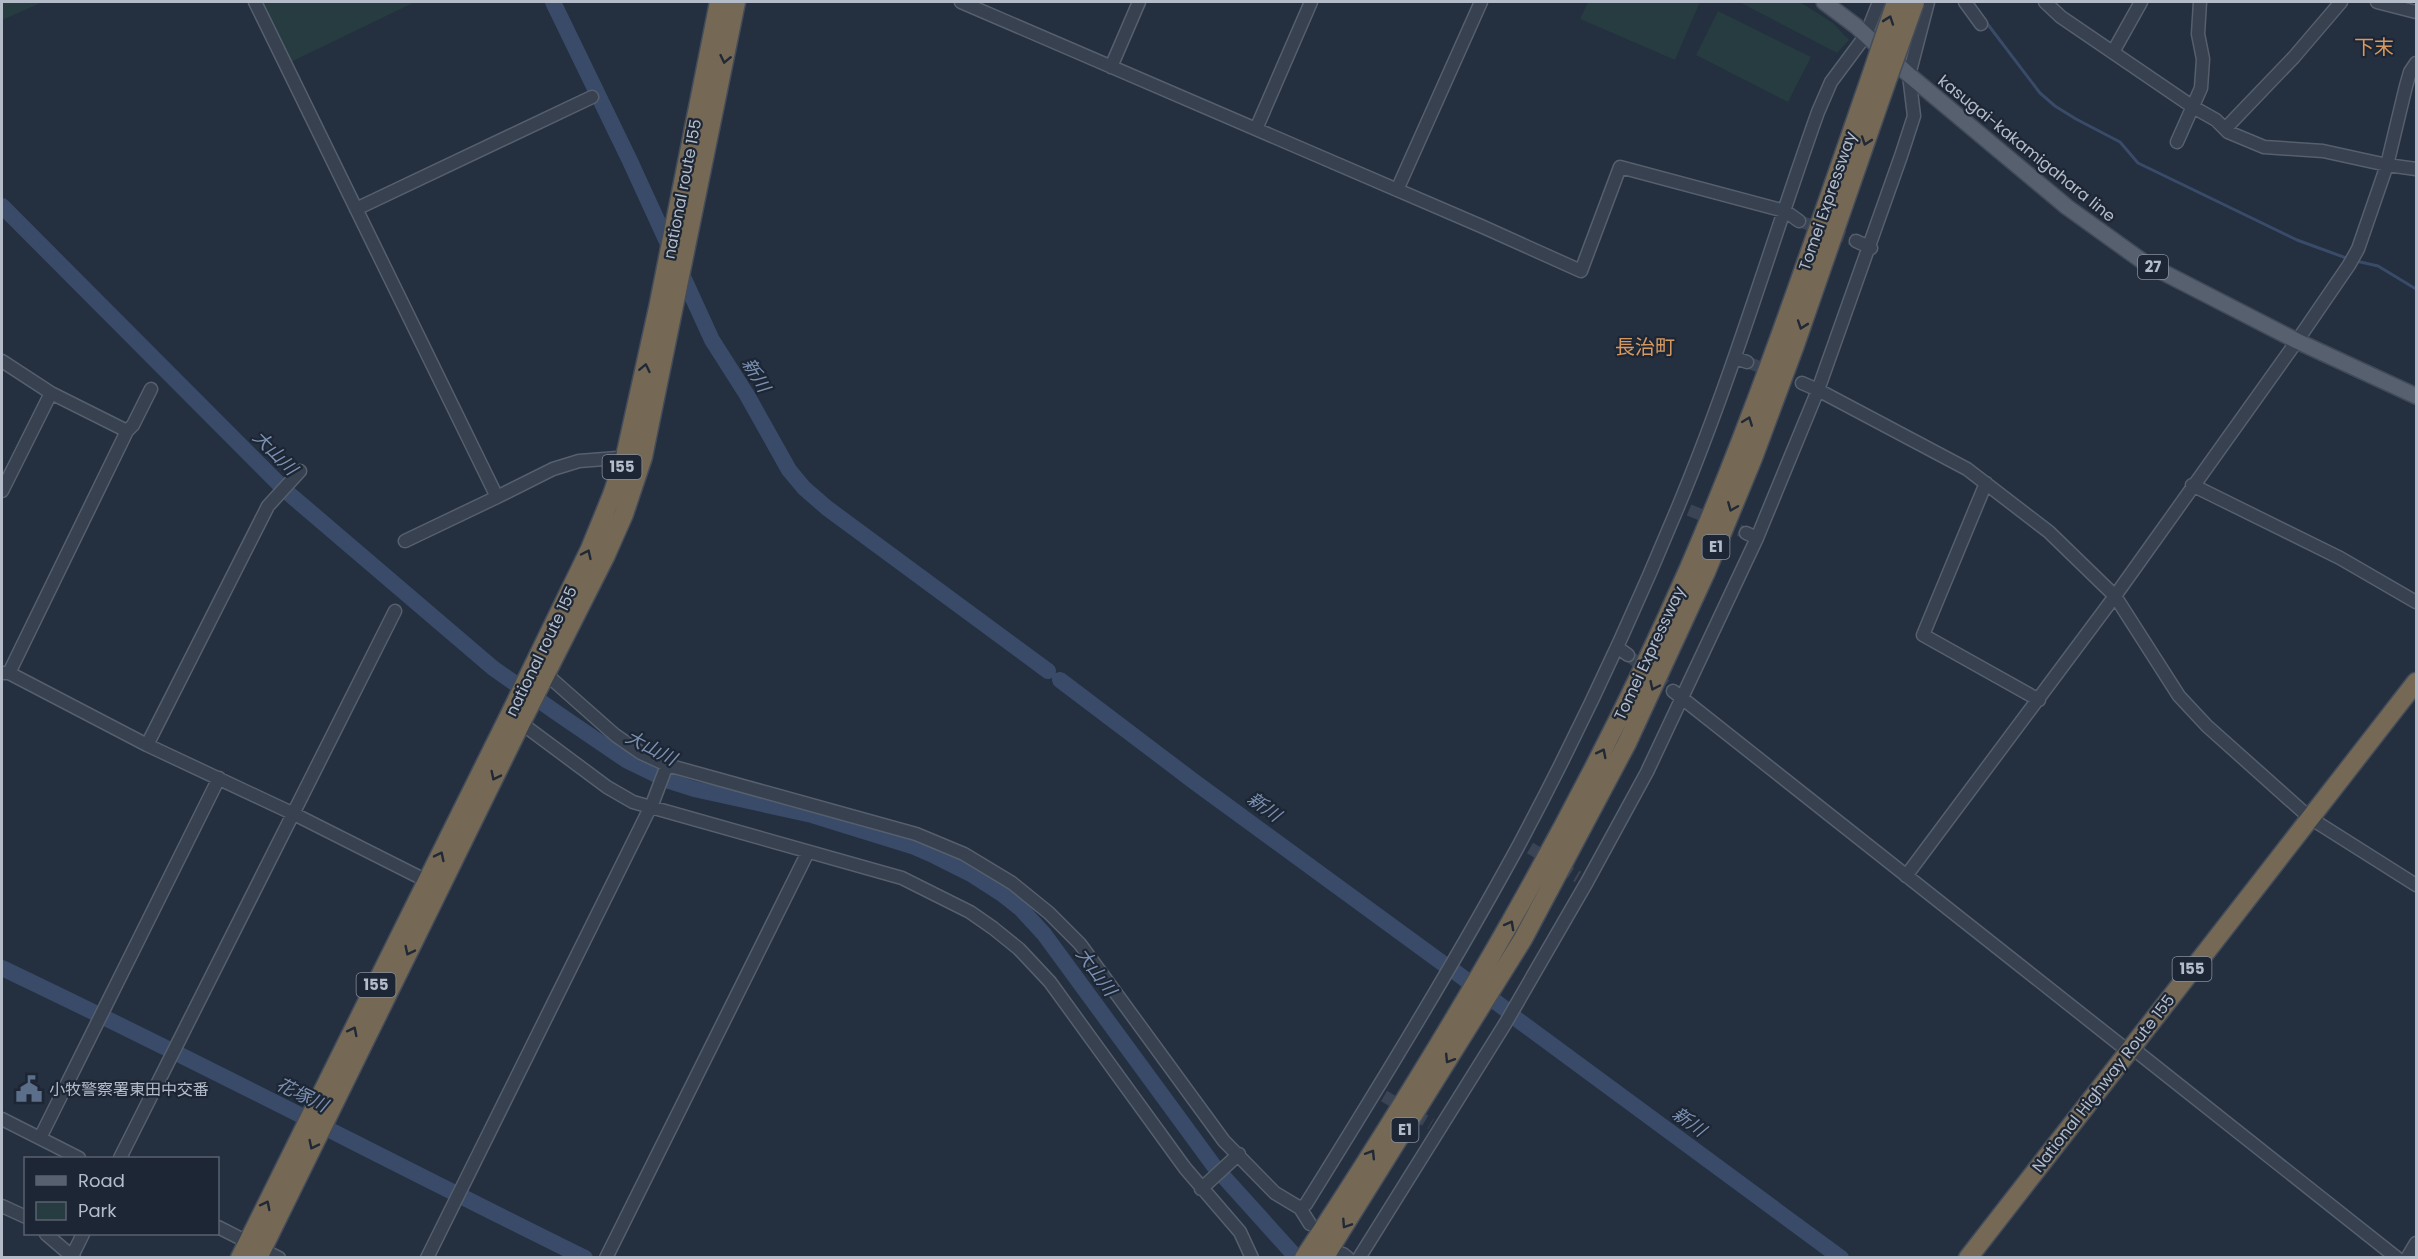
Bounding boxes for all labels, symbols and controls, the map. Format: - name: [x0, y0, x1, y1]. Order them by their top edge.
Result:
- one-way arrow: [1882, 15, 1895, 26]
- district label: 下末: [2354, 33, 2394, 61]
- one-way arrow: [719, 54, 732, 64]
- street label: kasugai-kakamigahara line: [1933, 69, 2120, 227]
- street label: national route 155: [658, 117, 707, 261]
- street label: Tomei Expressway: [1793, 129, 1862, 274]
- one-way arrow: [1861, 135, 1874, 146]
- road number: 27: [2138, 255, 2168, 279]
- one-way arrow: [1797, 319, 1810, 330]
- district label: 長治町: [1615, 333, 1675, 361]
- water label: 新川: [736, 353, 777, 398]
- one-way arrow: [638, 363, 651, 373]
- one-way arrow: [1741, 416, 1754, 427]
- water label: 大山川: [247, 425, 305, 482]
- road number: 155: [602, 455, 642, 479]
- one-way arrow: [1727, 501, 1739, 512]
- road number: E1: [1702, 535, 1730, 559]
- one-way arrow: [580, 549, 592, 560]
- street label: national route 155: [500, 582, 583, 720]
- street label: Tomei Expressway: [1608, 582, 1691, 724]
- one-way arrow: [1650, 679, 1662, 690]
- water label: 大山川: [621, 724, 683, 772]
- one-way arrow: [1595, 749, 1606, 759]
- one-way arrow: [491, 769, 502, 780]
- water label: 新川: [1242, 786, 1288, 828]
- one-way arrow: [432, 852, 444, 863]
- one-way arrow: [1503, 921, 1514, 931]
- water label: 大山川: [1070, 943, 1124, 1003]
- one-way arrow: [404, 944, 416, 955]
- road number: 155: [2172, 957, 2212, 981]
- road number: 155: [356, 973, 395, 997]
- street label: National Highway Route 155: [2027, 990, 2180, 1177]
- one-way arrow: [345, 1026, 357, 1037]
- one-way arrow: [1445, 1053, 1457, 1063]
- water label: 花塚川: [272, 1071, 334, 1118]
- public building icon: 小牧警察署東田中交番: [14, 1074, 44, 1104]
- place label: 小牧警察署東田中交番: [49, 1078, 209, 1101]
- water label: 新川: [1667, 1101, 1713, 1143]
- road number: E1: [1392, 1118, 1418, 1142]
- one-way arrow: [309, 1138, 321, 1149]
- one-way arrow: [1364, 1150, 1376, 1160]
- legend: [24, 1157, 219, 1235]
- text: Road: [78, 1168, 125, 1193]
- text: Park: [78, 1198, 117, 1223]
- one-way arrow: [258, 1200, 270, 1211]
- one-way arrow: [1342, 1217, 1353, 1228]

